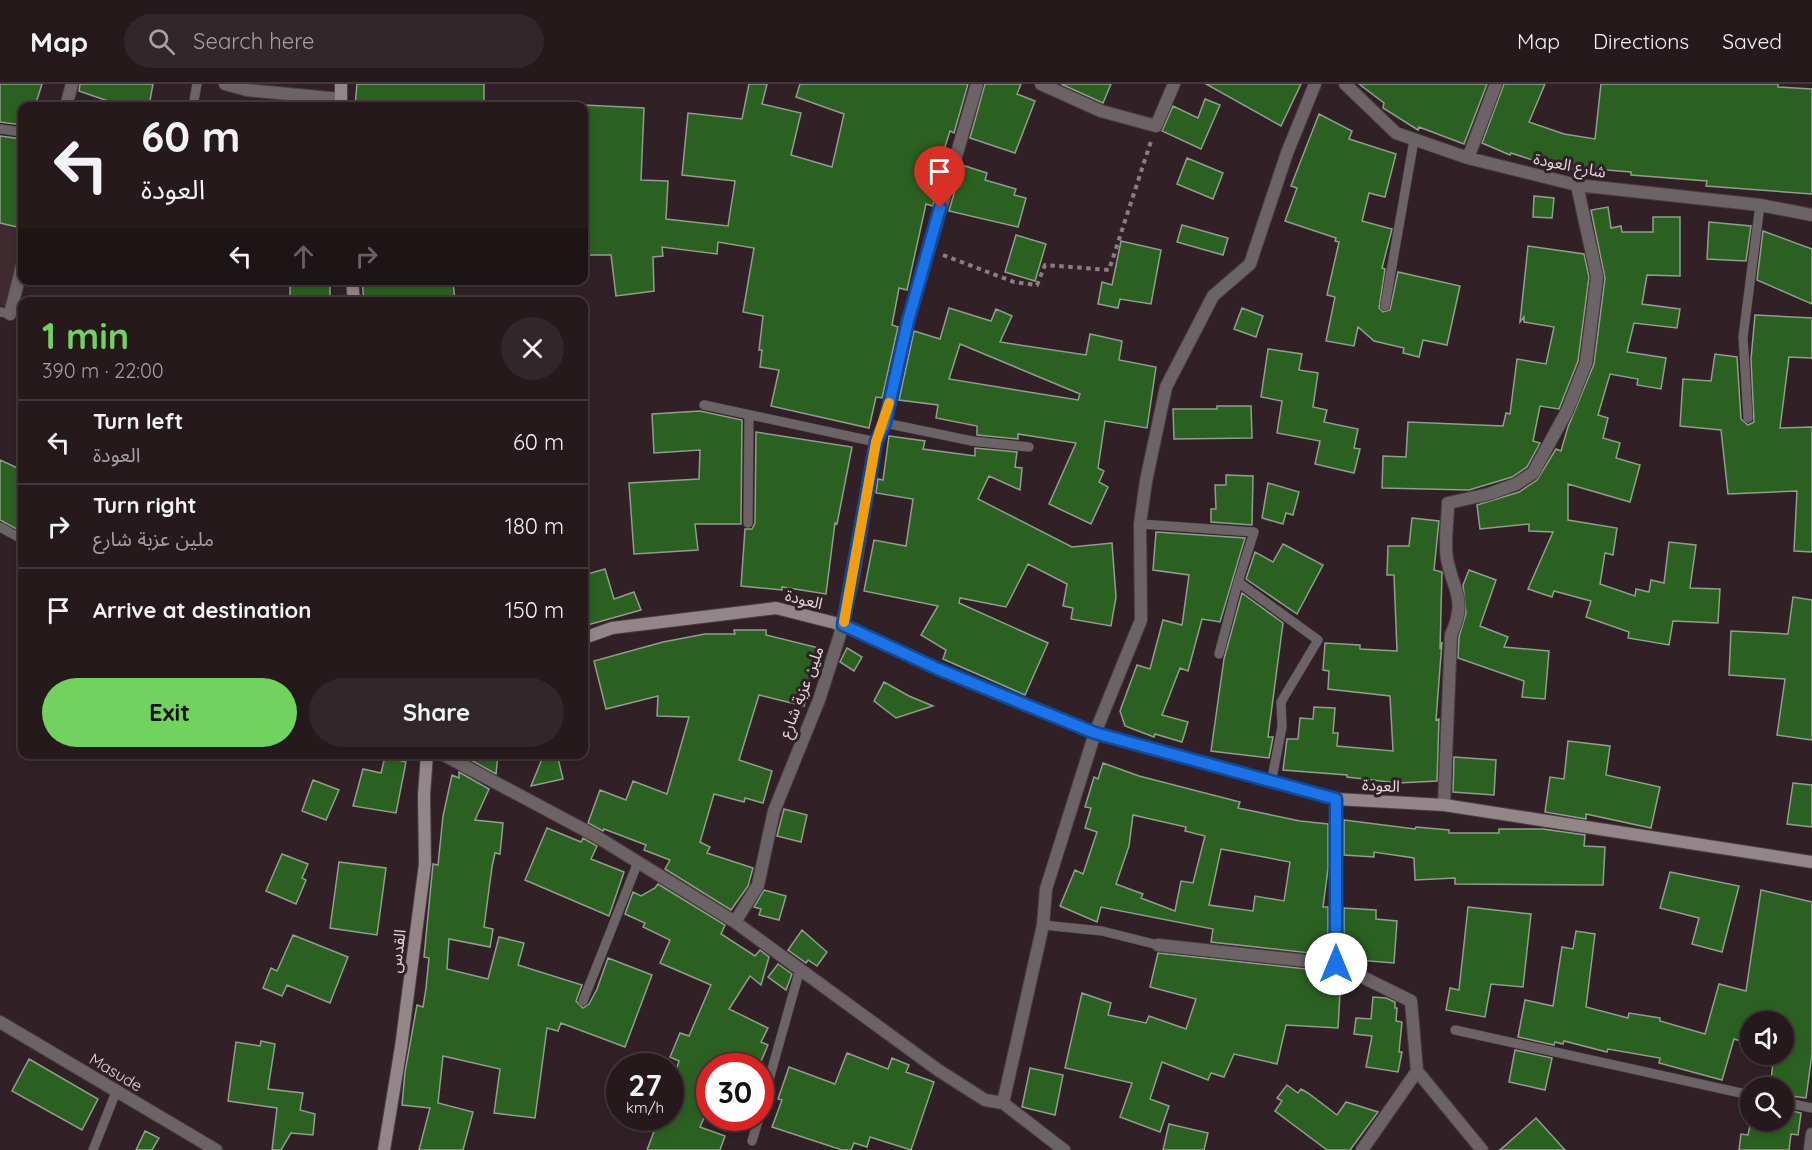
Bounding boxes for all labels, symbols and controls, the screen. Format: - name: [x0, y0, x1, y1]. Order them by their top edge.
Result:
- search box: [124, 14, 544, 68]
- text: Map: [30, 24, 88, 59]
- icon: search: [145, 25, 178, 58]
- text: Search here: [193, 27, 315, 55]
- text: Map: [1517, 28, 1560, 54]
- text: Directions: [1593, 28, 1689, 54]
- text: Saved: [1722, 28, 1782, 54]
- text: 60 m: [141, 110, 241, 163]
- icon: left: [42, 126, 120, 204]
- pin: [914, 146, 965, 208]
- street label: شارع العودة: [1531, 148, 1608, 185]
- icon: arrive: [923, 155, 956, 188]
- text: العودة: [141, 172, 205, 206]
- icon: left: [224, 240, 257, 273]
- icon: ahead: [287, 240, 320, 273]
- icon: right: [350, 240, 383, 273]
- text: 1 min: [42, 313, 129, 358]
- button: close: [501, 317, 564, 380]
- text: 390 m · 22:00: [42, 358, 164, 383]
- text: Turn left: [93, 407, 183, 435]
- icon: left: [42, 426, 75, 459]
- text: 60 m: [513, 428, 564, 456]
- text: العودة: [93, 442, 140, 467]
- text: Turn right: [93, 491, 197, 519]
- icon: right: [42, 510, 75, 543]
- text: 180 m: [505, 512, 564, 540]
- text: ملين عزبة شارع: [93, 526, 214, 551]
- street label: العودة: [783, 585, 825, 613]
- icon: arrive: [42, 594, 75, 627]
- text: Arrive at destination: [93, 596, 311, 624]
- text: 150 m: [505, 596, 564, 624]
- street label: ملين عزبة شارع: [774, 643, 830, 742]
- button: Exit: [42, 678, 297, 747]
- button: Share: [309, 678, 564, 747]
- street label: العودة: [1362, 774, 1400, 796]
- street label: القدس: [384, 928, 410, 974]
- position arrow: [1304, 932, 1368, 996]
- map controls: [1740, 1011, 1794, 1131]
- button: sound: [1740, 1011, 1794, 1065]
- street label: Masude: [86, 1048, 146, 1096]
- speed limit sign: 30: [696, 1053, 774, 1131]
- text: 27: [628, 1066, 662, 1104]
- button: search: [1740, 1077, 1794, 1131]
- text: km/h: [626, 1098, 664, 1117]

